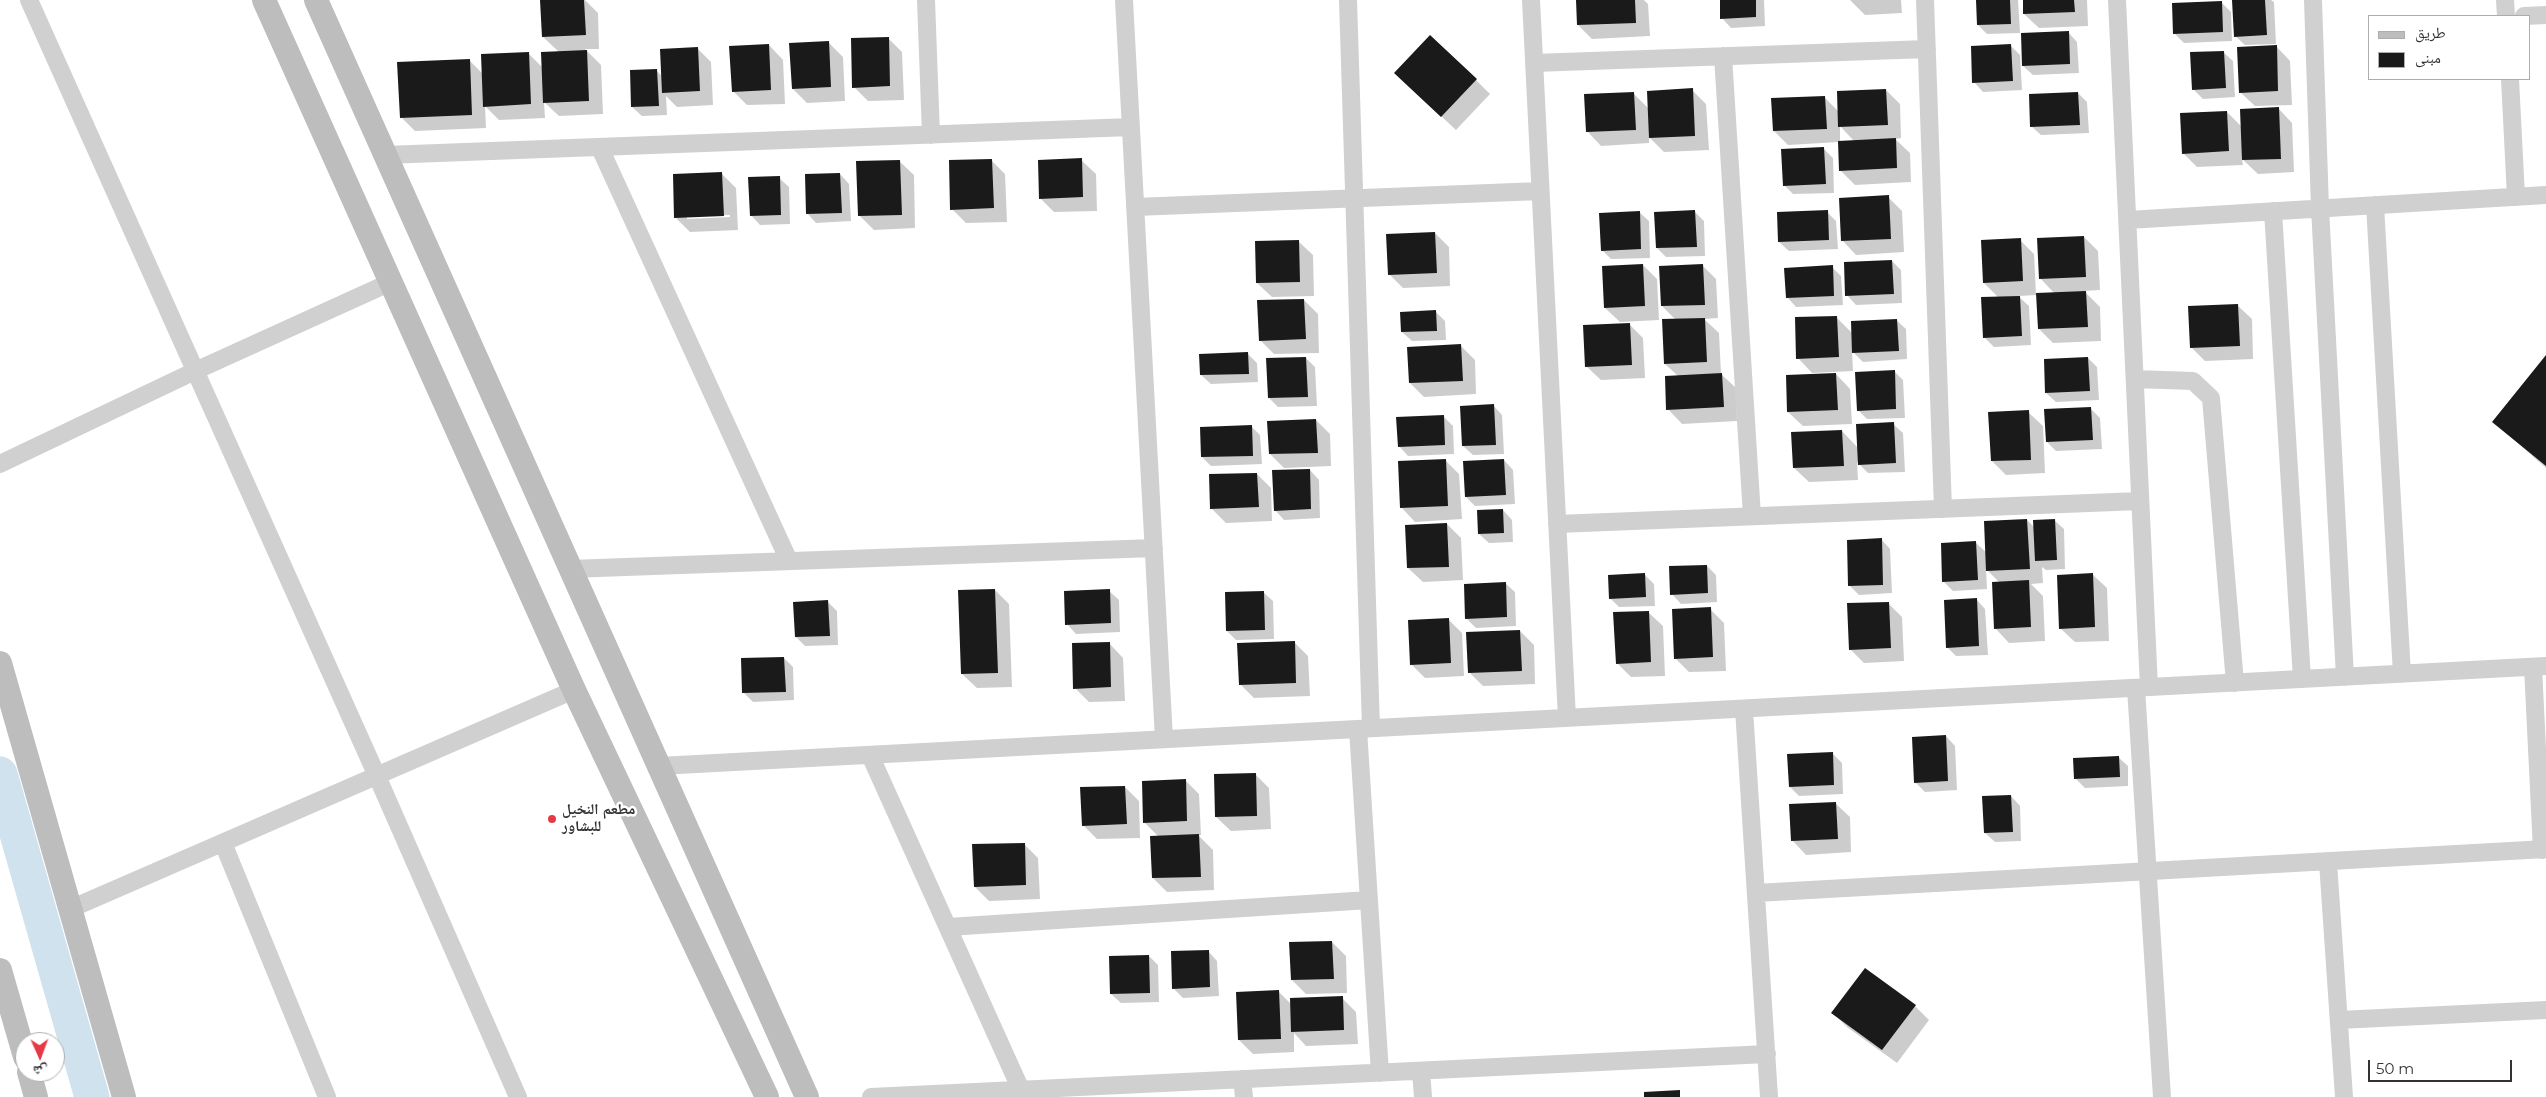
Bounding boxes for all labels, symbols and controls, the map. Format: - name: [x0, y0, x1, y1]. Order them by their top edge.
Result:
- legend: [2368, 15, 2531, 80]
- text: طريق: [2415, 23, 2446, 42]
- text: مبنى: [2415, 48, 2441, 67]
- place label: مطعم النخيل للبشاور: [562, 801, 635, 836]
- marker: مطعم النخيل للبشاور: [546, 813, 558, 825]
- north arrow: [15, 1032, 65, 1082]
- scale bar: [2371, 1050, 2515, 1082]
- text: 50 m: [2376, 1059, 2414, 1078]
- text: ش: [33, 1062, 48, 1080]

